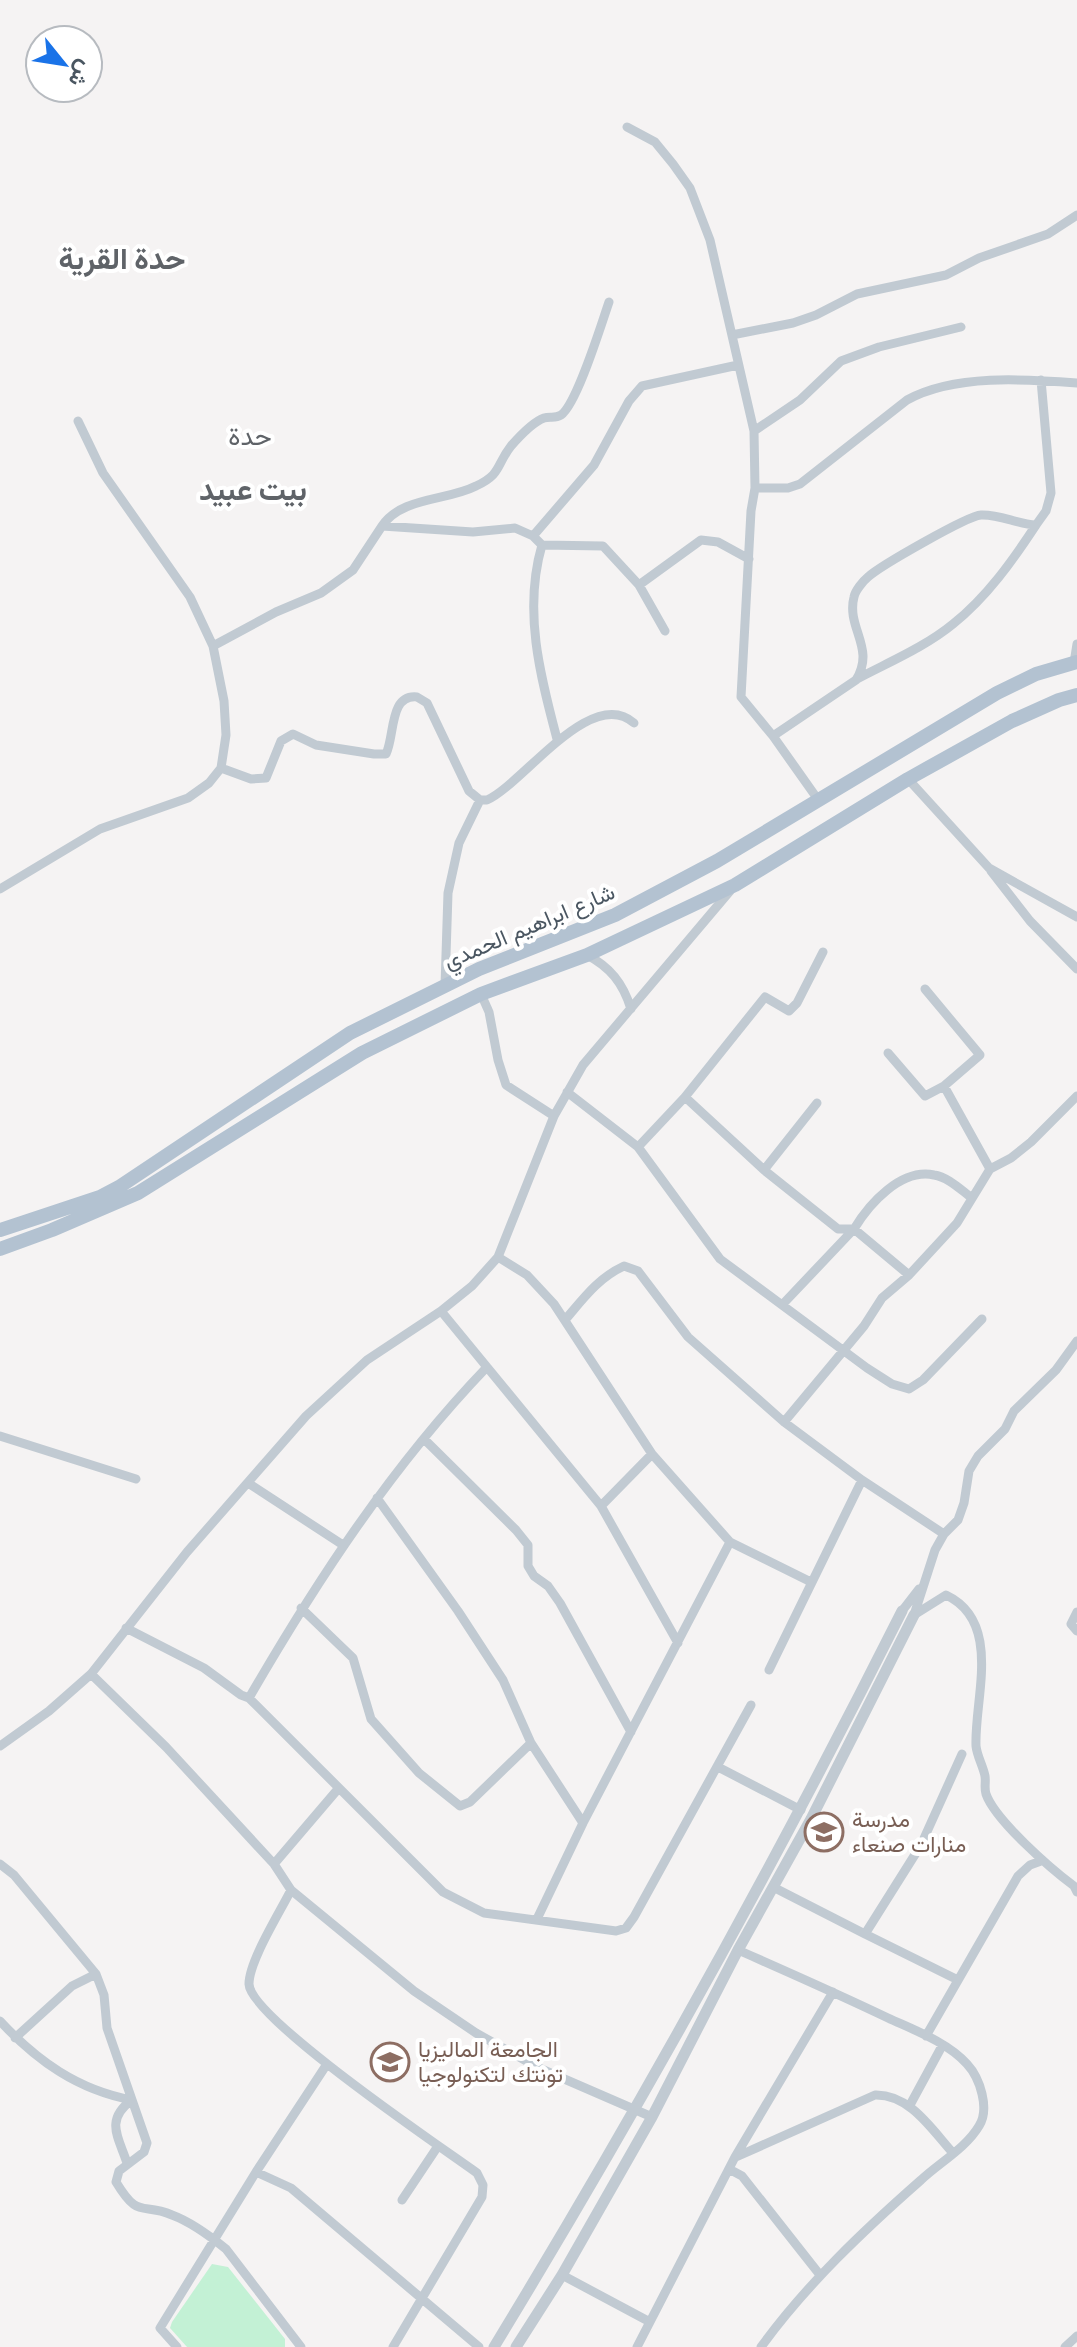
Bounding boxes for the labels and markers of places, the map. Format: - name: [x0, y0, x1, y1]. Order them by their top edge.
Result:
- place label: مدرسة منارات صنعاء: [852, 1804, 966, 1860]
- school or university icon: مدرسة منارات صنعاء: [803, 1811, 845, 1853]
- place label: الجامعة الماليزيا تونتك لتكنولوجيا: [418, 2034, 563, 2090]
- school or university icon: الجامعة الماليزيا تونتك لتكنولوجيا: [369, 2041, 411, 2083]

